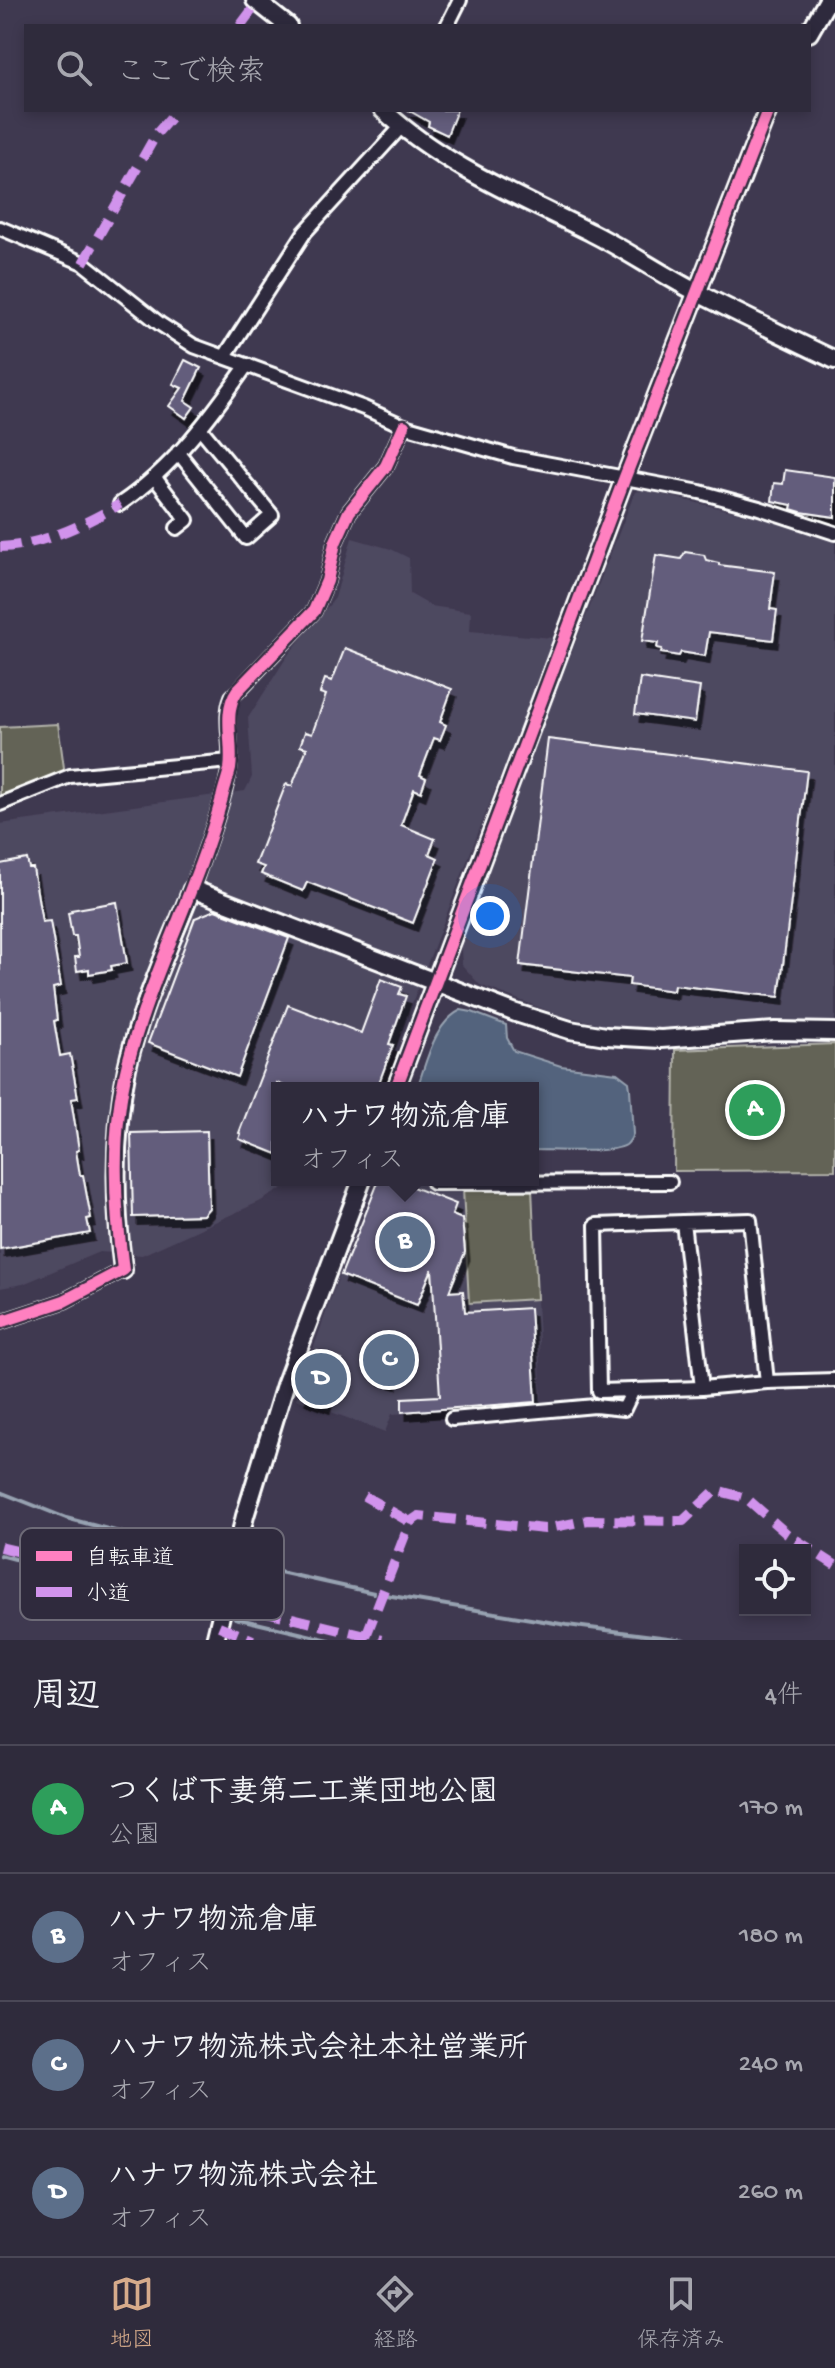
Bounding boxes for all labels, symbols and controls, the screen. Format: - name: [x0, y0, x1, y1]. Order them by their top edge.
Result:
- search box: [24, 24, 811, 112]
- icon: search: [52, 46, 96, 90]
- text: ここで検索: [116, 57, 266, 92]
- your location: [470, 896, 510, 936]
- pin: A: [729, 1080, 781, 1140]
- popup: [271, 1082, 539, 1186]
- text: ハナワ物流倉庫: [300, 1102, 510, 1137]
- text: オフィス: [300, 1147, 404, 1178]
- pin: B: [379, 1212, 431, 1272]
- pin: C: [363, 1330, 415, 1390]
- pin: D: [295, 1349, 347, 1409]
- legend: [20, 1528, 284, 1620]
- map controls: [739, 1544, 811, 1616]
- button: locate: [739, 1544, 811, 1616]
- text: 自転車道: [86, 1545, 174, 1573]
- text: 小道: [86, 1582, 130, 1609]
- text: 周辺: [32, 1679, 100, 1719]
- text: 4件: [765, 1682, 803, 1713]
- text: つくば下妻第二工業団地公園: [108, 1777, 498, 1812]
- text: A: [50, 1794, 66, 1825]
- text: 170 m: [740, 1794, 803, 1825]
- text: 公園: [108, 1822, 160, 1853]
- text: ハナワ物流倉庫: [108, 1905, 318, 1940]
- text: B: [51, 1922, 65, 1953]
- text: 180 m: [739, 1922, 803, 1953]
- text: オフィス: [108, 1950, 212, 1981]
- text: ハナワ物流株式会社本社営業所: [108, 2033, 528, 2068]
- text: C: [51, 2050, 65, 2081]
- text: 240 m: [739, 2050, 803, 2081]
- text: オフィス: [108, 2078, 212, 2109]
- text: ハナワ物流株式会社: [108, 2161, 378, 2196]
- text: D: [50, 2178, 66, 2209]
- text: 260 m: [738, 2178, 803, 2209]
- text: オフィス: [108, 2206, 212, 2237]
- tab: 地図: [110, 2272, 154, 2355]
- tab: 経路: [373, 2272, 417, 2355]
- tab: 保存済み: [637, 2272, 725, 2355]

